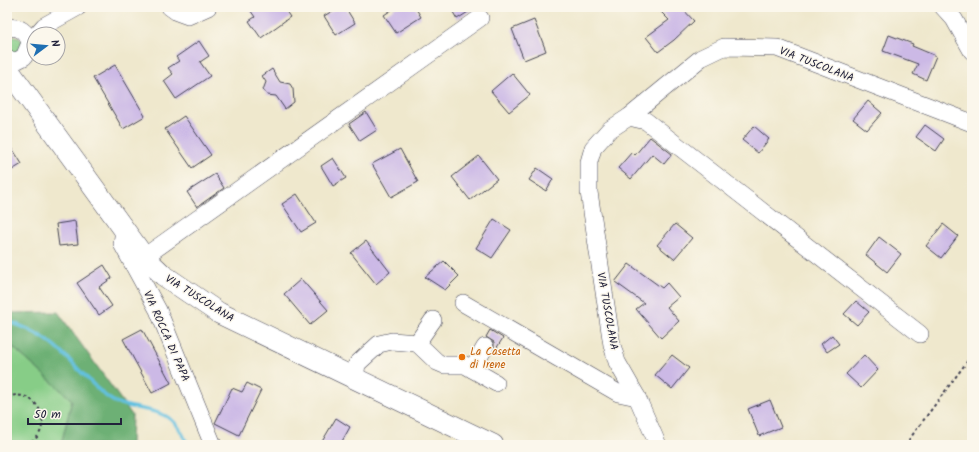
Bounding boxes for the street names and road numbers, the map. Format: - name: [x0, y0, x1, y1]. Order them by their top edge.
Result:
- street label: VIA TUSCOLANA: [777, 42, 857, 88]
- street label: VIA TUSCOLANA: [161, 270, 238, 328]
- street label: VIA TUSCOLANA: [591, 271, 623, 352]
- street label: VIA ROCCA DI PAPA: [138, 288, 194, 385]

